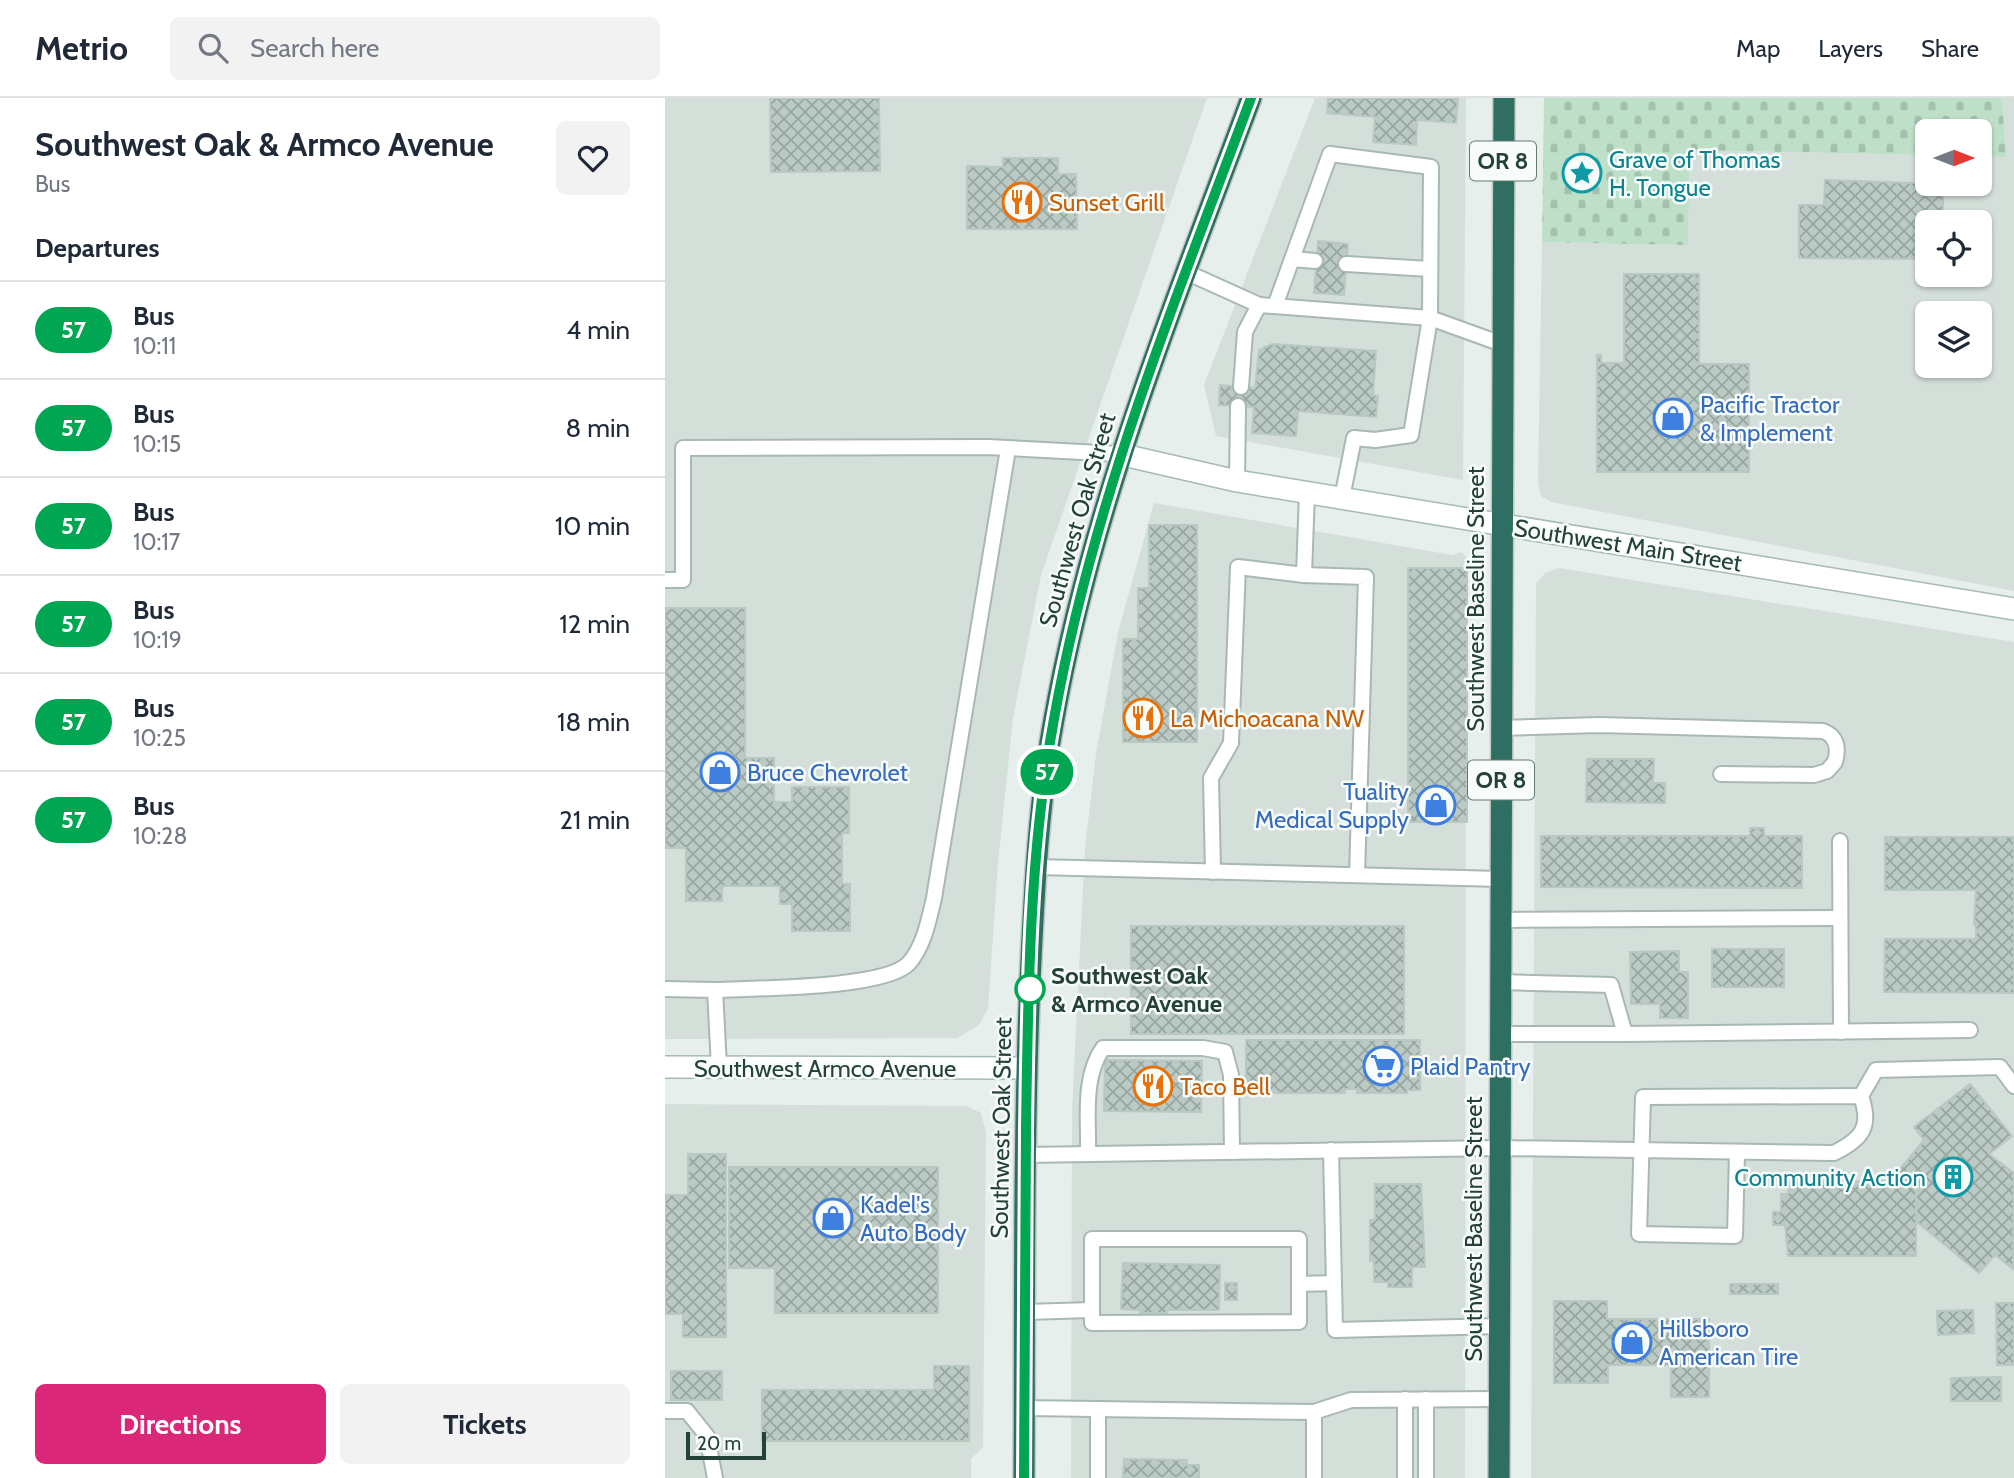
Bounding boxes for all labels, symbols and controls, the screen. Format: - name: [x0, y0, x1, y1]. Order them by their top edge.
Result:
- search box: [170, 17, 660, 80]
- text: Metrio: [35, 28, 128, 68]
- icon: search: [194, 29, 232, 67]
- text: Search here: [250, 32, 379, 64]
- text: Map: [1736, 34, 1780, 63]
- text: Layers: [1818, 34, 1883, 63]
- text: Share: [1921, 34, 1979, 63]
- north arrow: [1915, 119, 1991, 196]
- map controls: [1915, 119, 1992, 378]
- button: heart: [556, 121, 630, 195]
- text: Southwest Oak & Armco Avenue: [35, 124, 494, 164]
- road number: OR 8: [1470, 142, 1536, 180]
- place label: Grave of Thomas H. Tongue: [1609, 145, 1781, 202]
- place icon: Grave of Thomas H. Tongue: [1561, 152, 1603, 194]
- text: Bus: [35, 170, 70, 198]
- restaurant icon: Sunset Grill: [1001, 181, 1043, 223]
- place label: Sunset Grill: [1049, 188, 1165, 217]
- button: locate: [1915, 210, 1992, 287]
- text: Departures: [35, 232, 159, 264]
- text: Bus: [133, 300, 174, 332]
- button: layers: [1915, 301, 1992, 378]
- text: 4 min: [566, 314, 630, 346]
- text: 57: [61, 315, 86, 344]
- text: 10:11: [133, 332, 176, 360]
- place label: Pacific Tractor & Implement: [1700, 390, 1840, 447]
- shop icon: Pacific Tractor & Implement: [1652, 397, 1694, 439]
- text: Bus: [133, 398, 174, 430]
- street label: Southwest Oak Street: [1033, 410, 1121, 630]
- text: 8 min: [566, 412, 630, 444]
- text: 57: [61, 413, 86, 442]
- text: 10:15: [133, 430, 181, 458]
- street label: Southwest Baseline Street: [1461, 466, 1490, 732]
- text: Bus: [133, 496, 174, 528]
- text: 10 min: [555, 510, 630, 542]
- text: 57: [61, 511, 86, 540]
- street label: Southwest Main Street: [1512, 513, 1744, 577]
- text: 10:17: [133, 528, 180, 556]
- text: Bus: [133, 594, 174, 626]
- text: 12 min: [559, 608, 630, 640]
- text: 57: [61, 609, 86, 638]
- text: 10:19: [133, 626, 182, 654]
- text: Bus: [133, 692, 174, 724]
- restaurant icon: La Michoacana NW: [1122, 697, 1164, 739]
- place label: La Michoacana NW: [1170, 704, 1365, 733]
- text: 18 min: [557, 706, 630, 738]
- text: 57: [61, 707, 86, 736]
- text: 10:25: [133, 724, 186, 752]
- line badge: 57: [1015, 749, 1079, 795]
- shop icon: Bruce Chevrolet: [699, 751, 741, 793]
- text: 57: [1034, 757, 1060, 786]
- place label: Bruce Chevrolet: [747, 758, 908, 787]
- road number: OR 8: [1468, 760, 1534, 800]
- place label: Tuality Medical Supply: [1255, 777, 1409, 834]
- shop icon: Tuality Medical Supply: [1415, 784, 1457, 826]
- text: Bus: [133, 790, 174, 822]
- text: 21 min: [559, 804, 630, 836]
- text: 57: [61, 805, 86, 834]
- text: 10:28: [133, 822, 187, 850]
- place label: Southwest Oak & Armco Avenue: [1051, 961, 1222, 1018]
- marker: Southwest Oak & Armco Avenue: [1015, 974, 1045, 1004]
- street label: Southwest Oak Street: [985, 1017, 1017, 1239]
- supermarket icon: Plaid Pantry: [1362, 1045, 1404, 1087]
- place label: Plaid Pantry: [1410, 1052, 1531, 1081]
- street label: Southwest Armco Avenue: [694, 1054, 956, 1083]
- restaurant icon: Taco Bell: [1132, 1065, 1174, 1107]
- place label: Taco Bell: [1180, 1072, 1270, 1101]
- street label: Southwest Baseline Street: [1459, 1096, 1488, 1362]
- building icon: Community Action: [1932, 1156, 1974, 1198]
- place label: Community Action: [1734, 1163, 1926, 1192]
- place label: Kadel's Auto Body: [860, 1190, 967, 1247]
- shop icon: Kadel's Auto Body: [812, 1197, 854, 1239]
- place label: Hillsboro American Tire: [1659, 1314, 1798, 1371]
- shop icon: Hillsboro American Tire: [1611, 1321, 1653, 1363]
- button: Directions: [35, 1384, 326, 1464]
- button: Tickets: [340, 1384, 630, 1464]
- scale bar: [686, 1429, 767, 1461]
- text: 20 m: [697, 1432, 741, 1455]

